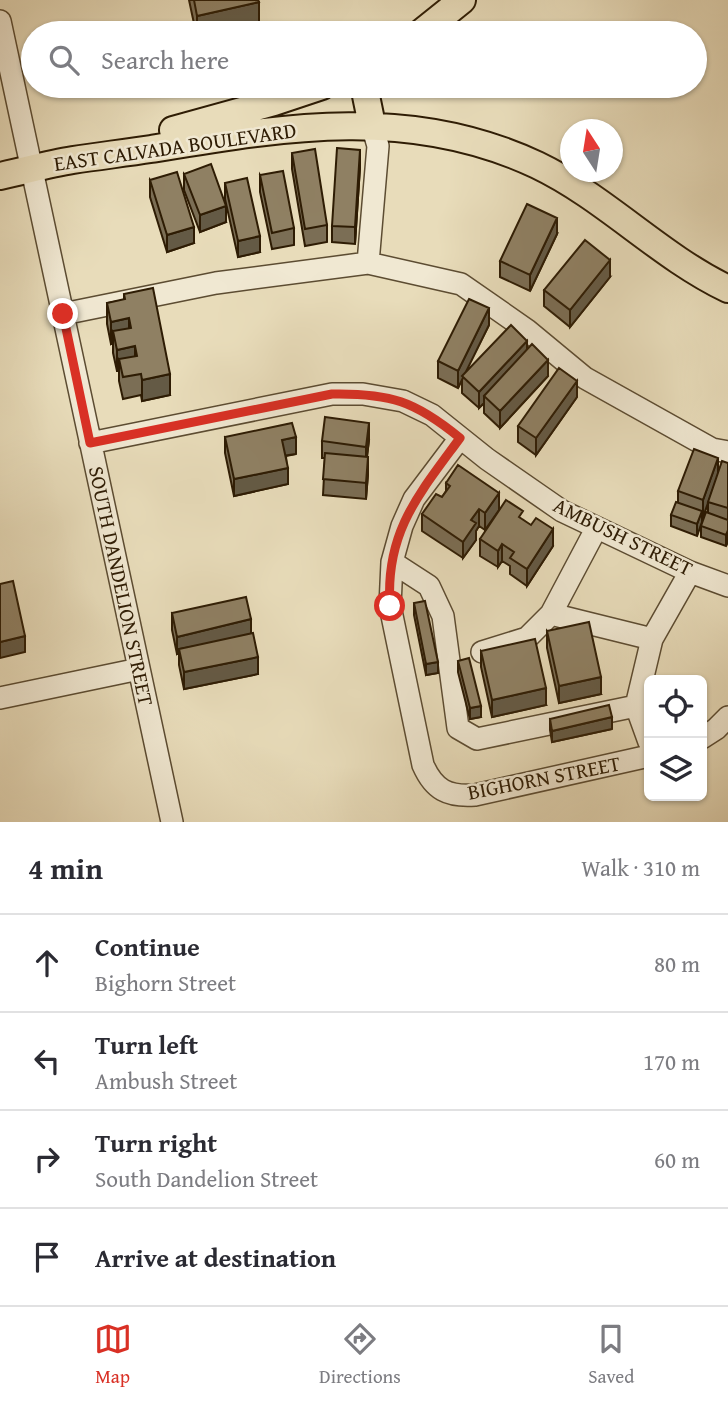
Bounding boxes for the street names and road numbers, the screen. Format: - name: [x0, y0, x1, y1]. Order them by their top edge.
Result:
- street label: EAST CALVADA BOULEVARD: [52, 114, 298, 179]
- street label: SOUTH DANDELION STREET: [81, 463, 162, 709]
- street label: AMBUSH STREET: [548, 489, 698, 584]
- street label: BIGHORN STREET: [465, 747, 623, 808]

